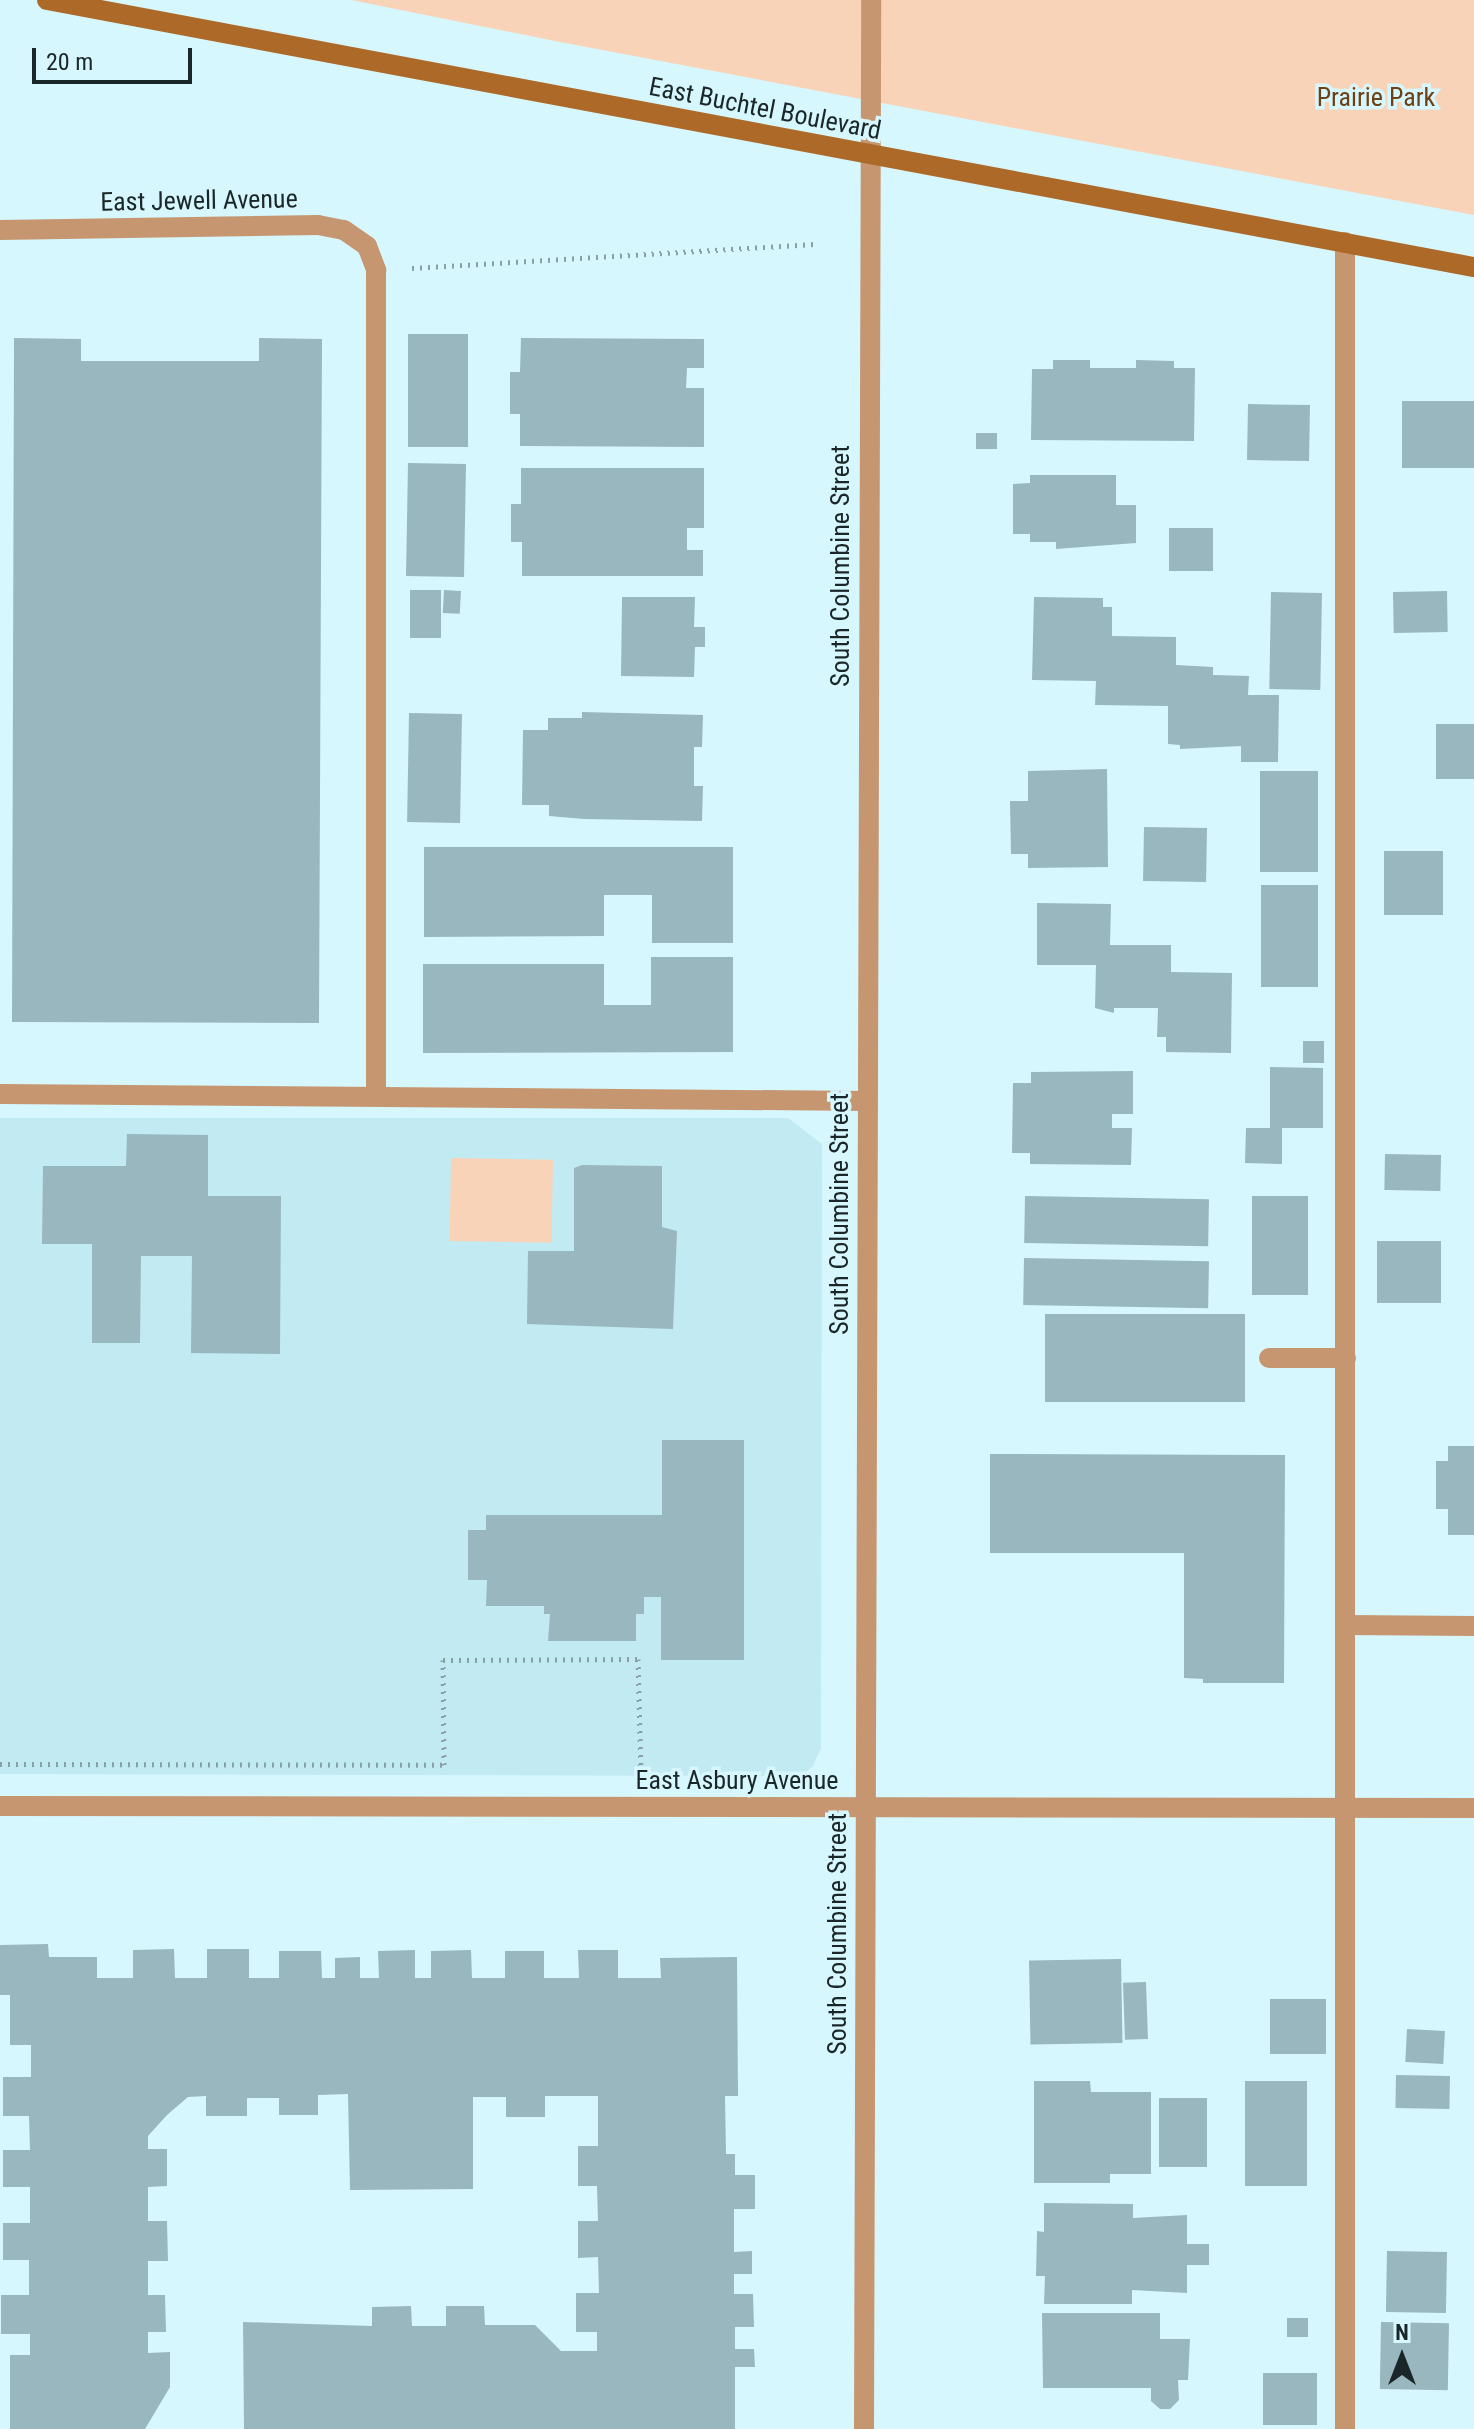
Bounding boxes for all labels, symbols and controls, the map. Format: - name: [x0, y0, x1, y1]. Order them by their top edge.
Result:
- scale bar: [36, 32, 196, 82]
- text: 20 m: [46, 48, 93, 76]
- street label: East Buchtel Boulevard: [646, 71, 884, 147]
- park label: Prairie Park: [1317, 82, 1435, 114]
- street label: East Jewell Avenue: [100, 184, 298, 218]
- street label: South Columbine Street: [825, 445, 857, 687]
- street label: South Columbine Street: [824, 1093, 856, 1335]
- street label: East Asbury Avenue: [636, 1765, 838, 1797]
- street label: South Columbine Street: [822, 1813, 854, 2055]
- north arrow: [1362, 2317, 1442, 2397]
- text: N: [1395, 2320, 1409, 2345]

